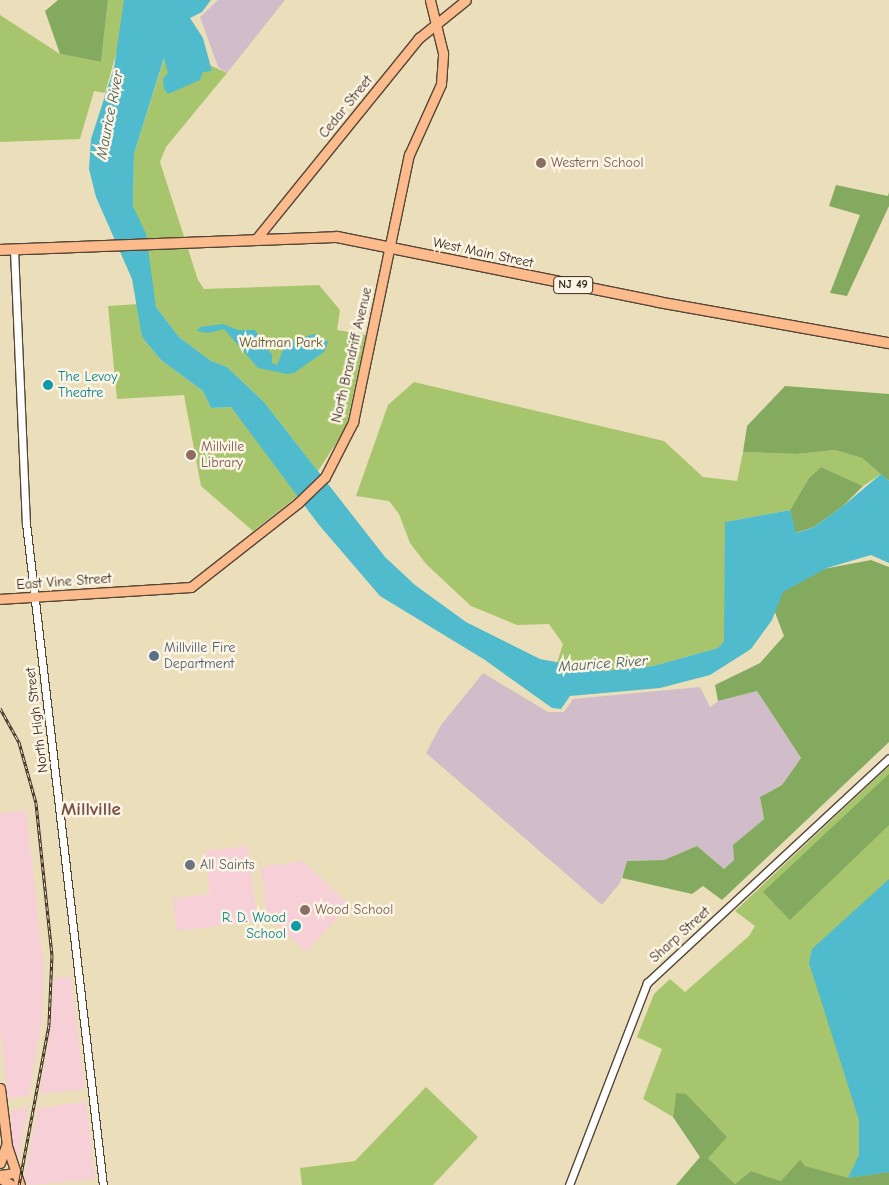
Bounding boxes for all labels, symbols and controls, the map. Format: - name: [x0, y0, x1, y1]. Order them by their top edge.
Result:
- water label: Maurice River: [93, 69, 127, 161]
- street label: Cedar Street: [316, 72, 376, 142]
- place label: Western School: [551, 155, 643, 171]
- marker: Western School: [535, 157, 547, 169]
- street label: West Main Street: [431, 234, 535, 272]
- road number: NJ 49: [553, 276, 593, 294]
- street label: North Brandriff Avenue: [328, 286, 376, 424]
- park label: Waltman Park: [239, 335, 323, 351]
- place label: The Levoy Theatre: [58, 369, 117, 402]
- marker: The Levoy Theatre: [42, 379, 54, 391]
- place label: Millville Library: [201, 439, 244, 472]
- marker: Millville Library: [185, 449, 197, 461]
- street label: East Vine Street: [16, 570, 112, 594]
- place label: Millville Fire Department: [164, 640, 235, 672]
- marker: Millville Fire Department: [148, 650, 160, 662]
- water label: Maurice River: [558, 652, 648, 676]
- street label: North High Street: [22, 666, 52, 774]
- district label: Millville: [61, 799, 121, 821]
- place label: All Saints: [200, 857, 255, 873]
- marker: All Saints: [184, 859, 196, 871]
- place label: Wood School: [315, 902, 393, 918]
- marker: Wood School: [299, 904, 311, 916]
- street label: Sharp Street: [646, 904, 714, 966]
- place label: R. D. Wood School: [222, 910, 286, 942]
- marker: R. D. Wood School: [290, 920, 302, 932]

